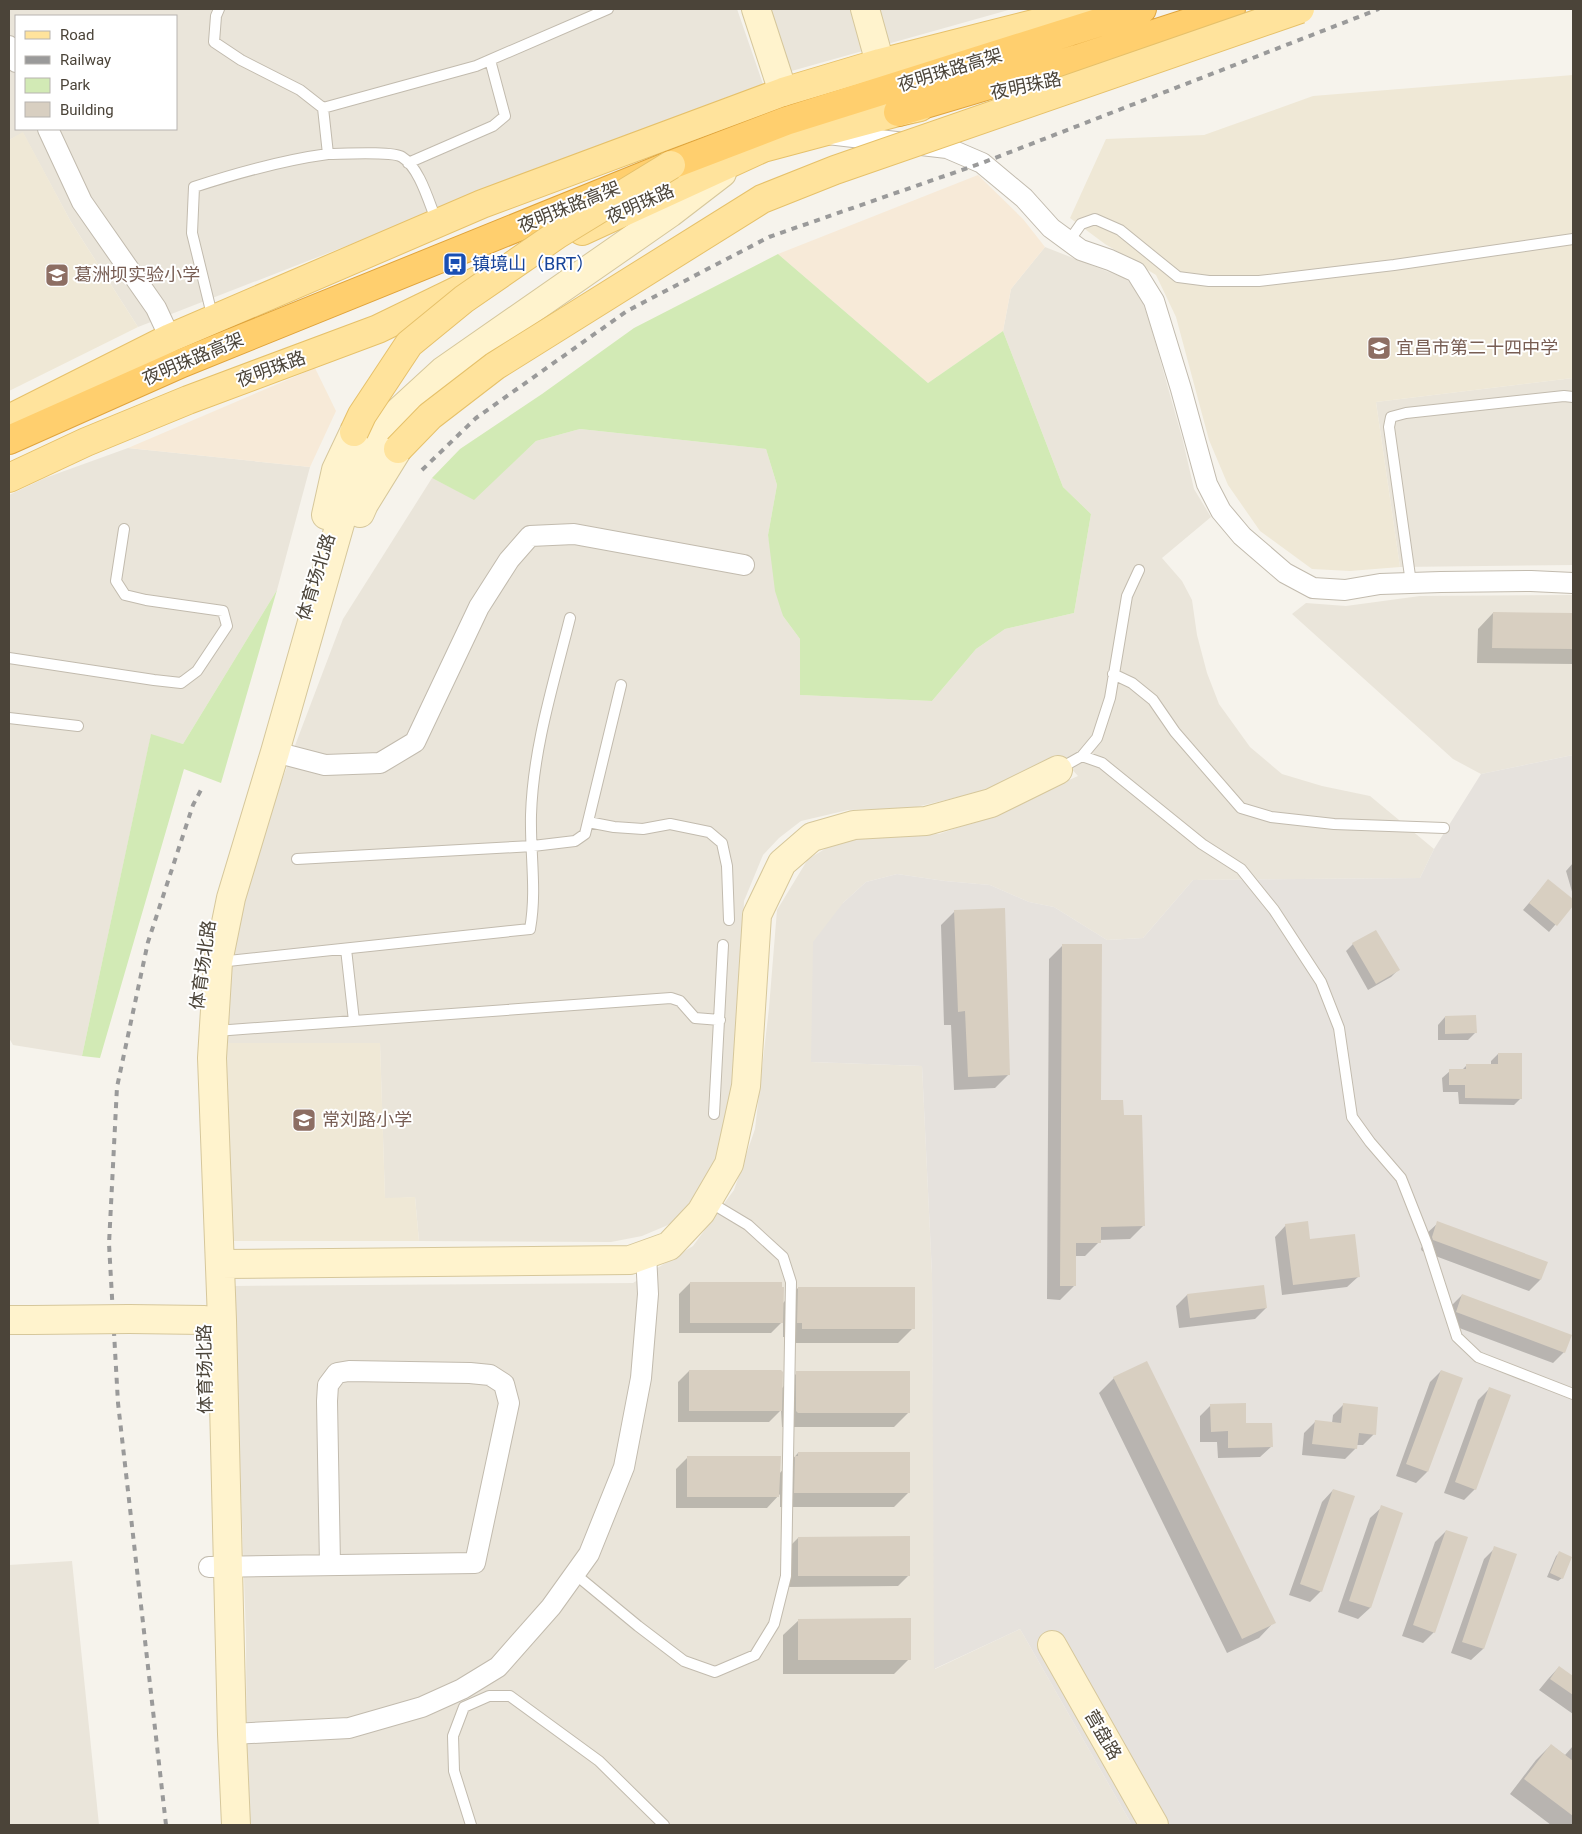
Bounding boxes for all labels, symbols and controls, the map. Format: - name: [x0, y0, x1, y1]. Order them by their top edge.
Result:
- legend: [15, 15, 178, 130]
- text: Road: [60, 26, 94, 44]
- street label: 夜明珠路高架: [895, 44, 1005, 95]
- text: Railway: [60, 51, 111, 69]
- street label: 夜明珠路: [988, 68, 1063, 103]
- text: Park: [60, 76, 91, 94]
- text: Building: [60, 101, 114, 119]
- street label: 夜明珠路高架: [515, 177, 623, 237]
- street label: 夜明珠路: [603, 179, 677, 228]
- bus stop icon: 镇境山（BRT）: [442, 251, 468, 277]
- place label: 镇境山（BRT）: [472, 253, 594, 274]
- school or university icon: 葛洲坝实验小学: [44, 262, 70, 288]
- place label: 葛洲坝实验小学: [74, 264, 200, 285]
- street label: 夜明珠路高架: [139, 328, 247, 389]
- school or university icon: 宜昌市第二十四中学: [1366, 335, 1392, 361]
- place label: 宜昌市第二十四中学: [1396, 337, 1558, 358]
- street label: 夜明珠路: [233, 346, 308, 391]
- street label: 体育场北路: [292, 531, 339, 623]
- street label: 体育场北路: [186, 919, 219, 1011]
- school or university icon: 常刘路小学: [291, 1107, 317, 1133]
- place label: 常刘路小学: [322, 1109, 412, 1130]
- street label: 体育场北路: [193, 1324, 216, 1414]
- street label: 营盘路: [1081, 1706, 1126, 1763]

